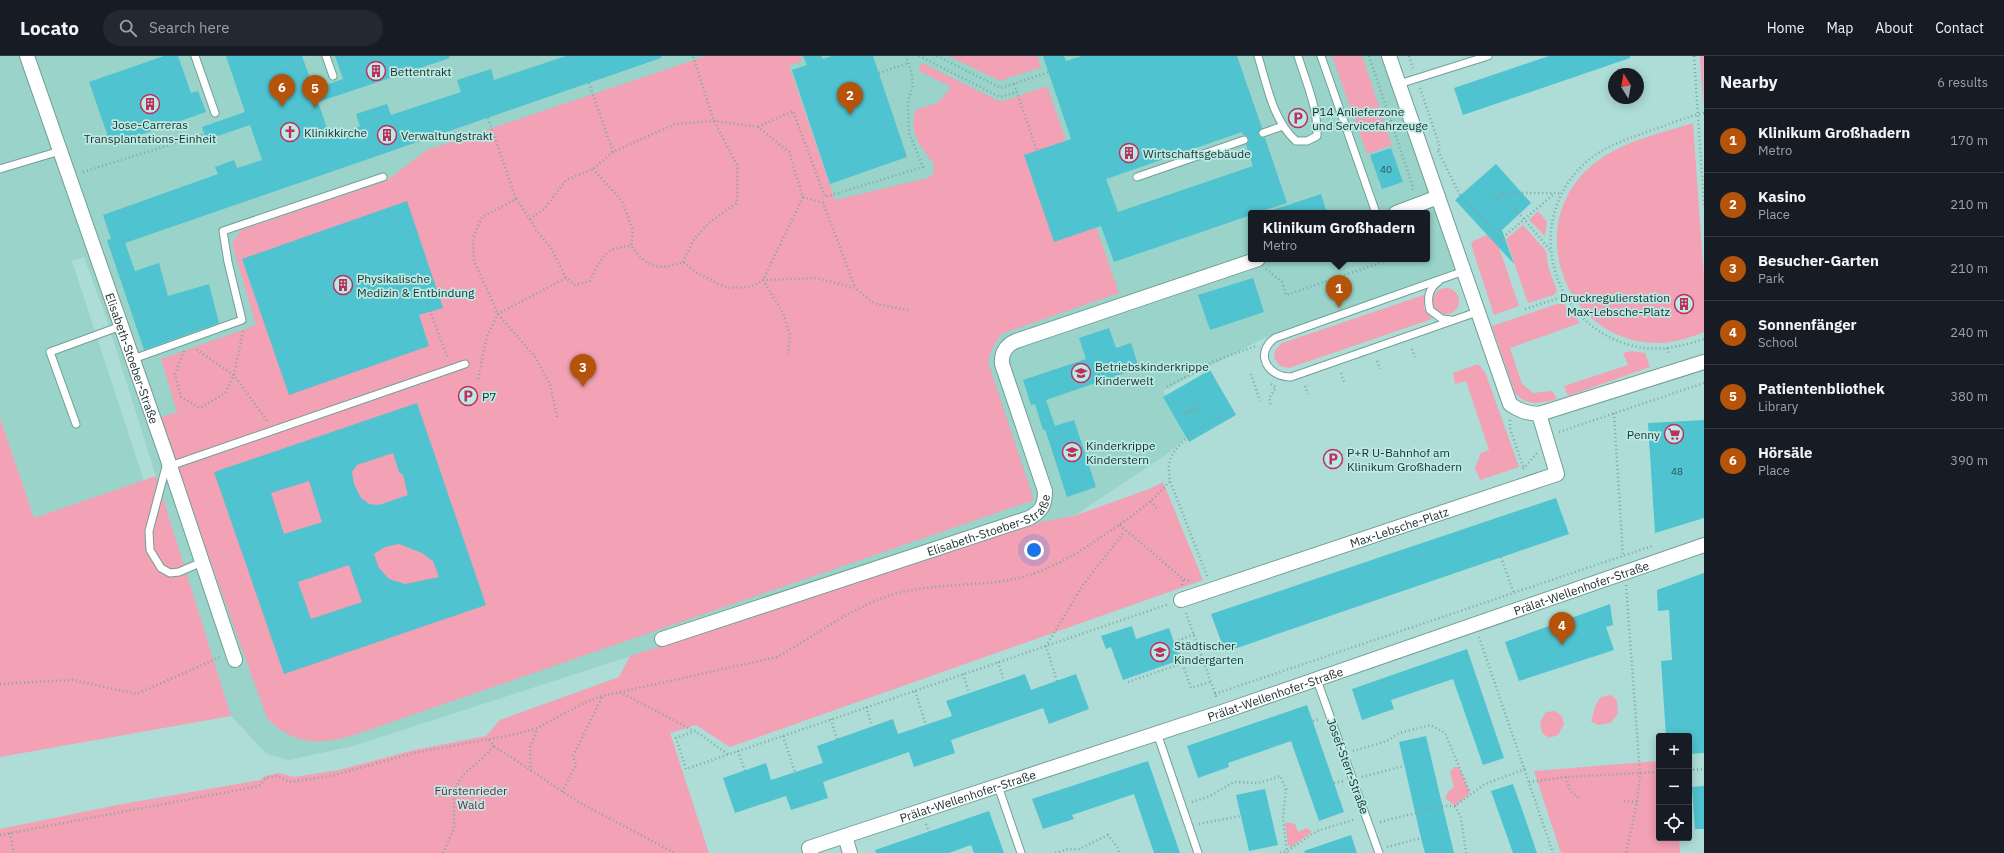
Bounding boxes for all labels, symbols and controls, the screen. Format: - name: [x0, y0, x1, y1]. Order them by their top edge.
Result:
- search box: [103, 10, 383, 46]
- text: Locato: [20, 16, 79, 40]
- icon: search: [117, 17, 139, 39]
- text: Search here: [149, 18, 229, 37]
- text: Home: [1767, 19, 1804, 37]
- text: Map: [1826, 19, 1853, 37]
- text: About: [1875, 19, 1913, 37]
- text: Contact: [1935, 19, 1984, 37]
- building icon: Bettentrakt: [365, 60, 387, 82]
- place label: Bettentrakt: [390, 64, 452, 79]
- north arrow: [1608, 68, 1644, 104]
- text: Nearby: [1720, 71, 1778, 93]
- pin: 6: [269, 74, 295, 107]
- text: 6 results: [1937, 74, 1988, 91]
- pin: 5: [302, 75, 328, 108]
- pin: 2: [837, 82, 863, 115]
- building icon: Jose-Carreras Transplantations-Einheit: [139, 93, 161, 115]
- place label: P14 Anlieferzone und Servicefahrzeuge: [1312, 104, 1429, 133]
- parking icon: P14 Anlieferzone und Servicefahrzeuge: [1287, 107, 1309, 129]
- place label: Jose-Carreras Transplantations-Einheit: [84, 117, 216, 146]
- church icon: Klinikkirche: [279, 121, 301, 143]
- text: Klinikum Großhadern: [1758, 123, 1910, 142]
- building icon: Verwaltungstrakt: [376, 124, 398, 146]
- place label: Klinikkirche: [304, 125, 368, 140]
- place label: Verwaltungstrakt: [401, 128, 493, 143]
- text: 1: [1729, 132, 1737, 149]
- text: 170 m: [1950, 132, 1988, 149]
- building icon: Wirtschaftsgebäude: [1118, 142, 1140, 164]
- text: Metro: [1758, 142, 1792, 159]
- place label: Wirtschaftsgebäude: [1143, 146, 1251, 161]
- house number: 40: [1380, 163, 1392, 176]
- text: Kasino: [1758, 187, 1806, 206]
- text: 2: [1729, 196, 1737, 213]
- text: 210 m: [1950, 196, 1988, 213]
- text: Place: [1758, 206, 1790, 223]
- popup: [1248, 210, 1430, 262]
- text: Klinikum Großhadern: [1263, 218, 1415, 237]
- text: Metro: [1263, 237, 1297, 254]
- text: Besucher-Garten: [1758, 251, 1879, 270]
- text: 3: [1729, 260, 1737, 277]
- text: 210 m: [1950, 260, 1988, 277]
- text: Park: [1758, 270, 1784, 287]
- place label: Physikalische Medizin & Entbindung: [357, 271, 475, 300]
- building icon: Physikalische Medizin & Entbindung: [332, 274, 354, 296]
- pin: 1: [1326, 275, 1352, 308]
- place label: Druckregulierstation Max-Lebsche-Platz: [1560, 290, 1670, 319]
- street label: Elisabeth-Stoeber-Straße: [103, 291, 162, 426]
- building icon: Druckregulierstation Max-Lebsche-Platz: [1673, 293, 1695, 315]
- text: Sonnenfänger: [1758, 315, 1857, 334]
- text: 4: [1729, 324, 1737, 341]
- text: 240 m: [1950, 324, 1988, 341]
- text: School: [1758, 334, 1798, 351]
- pin: 3: [570, 354, 596, 387]
- place label: Betriebskinderkrippe Kinderwelt: [1095, 359, 1209, 388]
- school or university icon: Betriebskinderkrippe Kinderwelt: [1070, 362, 1092, 384]
- text: Patientenbliothek: [1758, 379, 1885, 398]
- parking icon: P7: [457, 385, 479, 407]
- text: 5: [1729, 388, 1737, 405]
- text: 380 m: [1950, 388, 1988, 405]
- place label: P7: [482, 389, 496, 404]
- text: Library: [1758, 398, 1798, 415]
- supermarket icon: Penny: [1663, 423, 1685, 445]
- place label: Penny: [1627, 427, 1660, 442]
- place label: Kinderkrippe Kinderstern: [1086, 438, 1156, 467]
- school or university icon: Kinderkrippe Kinderstern: [1061, 441, 1083, 463]
- text: Hörsäle: [1758, 443, 1812, 462]
- place label: P+R U-Bahnhof am Klinikum Großhadern: [1347, 445, 1462, 474]
- parking icon: P+R U-Bahnhof am Klinikum Großhadern: [1322, 448, 1344, 470]
- text: 6: [1729, 452, 1737, 469]
- text: 390 m: [1950, 452, 1988, 469]
- text: Place: [1758, 462, 1790, 479]
- house number: 48: [1671, 465, 1683, 478]
- street label: Elisabeth-Stoeber-Straße: [925, 493, 1053, 559]
- street label: Max-Lebsche-Platz: [1348, 503, 1451, 550]
- your location: [1024, 540, 1044, 560]
- street label: Prälat-Wellenhofer-Straße: [1512, 557, 1651, 618]
- pin: 4: [1549, 612, 1575, 645]
- place label: Städtischer Kindergarten: [1174, 638, 1244, 667]
- school or university icon: Städtischer Kindergarten: [1149, 641, 1171, 663]
- street label: Prälat-Wellenhofer-Straße: [1205, 663, 1345, 724]
- street label: Josef-Sterr-Straße: [1324, 716, 1372, 816]
- map controls: [1656, 733, 1692, 841]
- button: +: [1656, 733, 1692, 769]
- street label: Prälat-Wellenhofer-Straße: [898, 766, 1038, 825]
- button: −: [1656, 769, 1692, 805]
- park label: Fürstenrieder Wald: [435, 783, 508, 812]
- button: locate: [1656, 805, 1692, 841]

